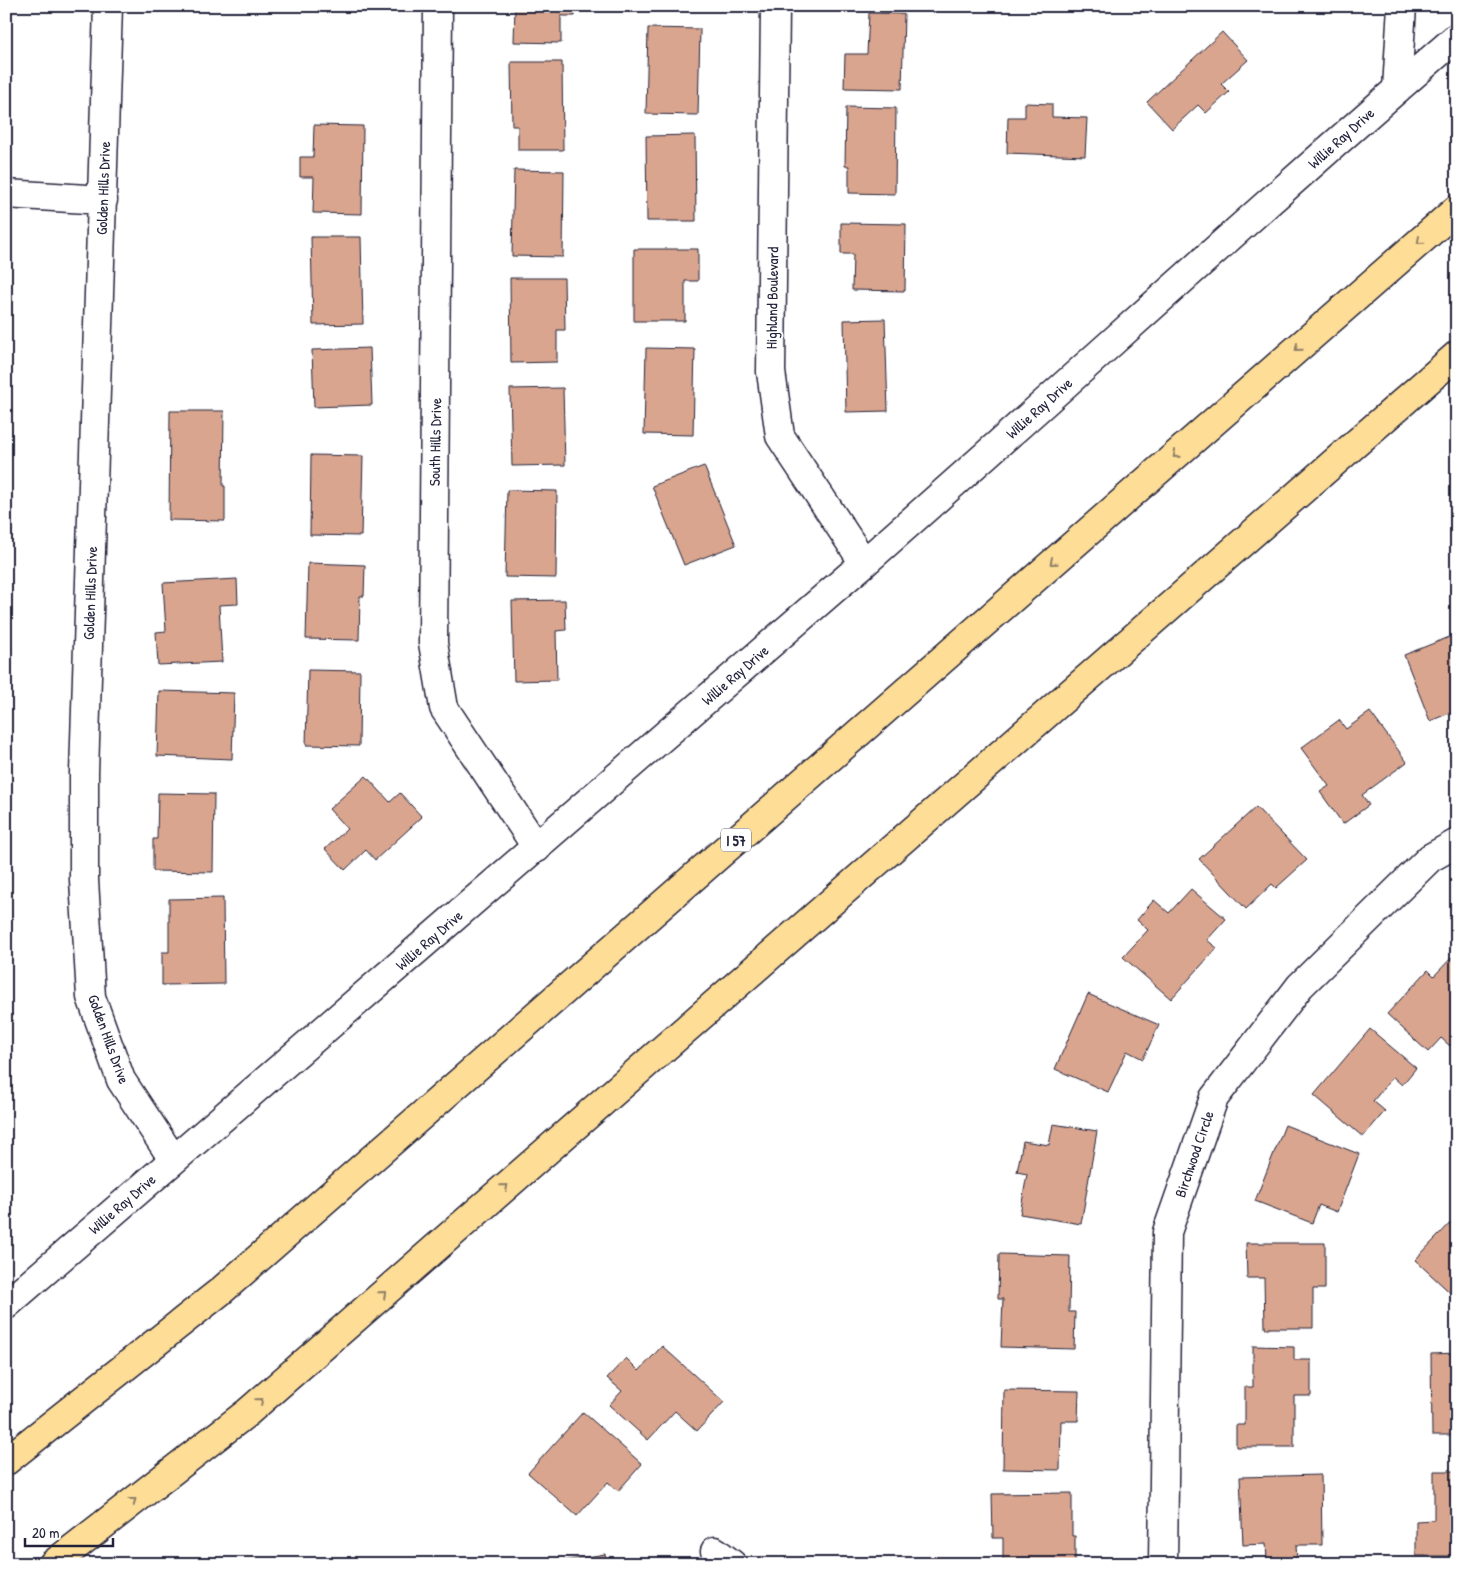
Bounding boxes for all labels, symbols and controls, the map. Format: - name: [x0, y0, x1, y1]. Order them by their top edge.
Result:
- street label: Willie Ray Drive: [1303, 103, 1379, 173]
- street label: Golden Hills Drive: [91, 141, 115, 235]
- one-way arrow: [1417, 235, 1426, 243]
- street label: Highland Boulevard: [761, 246, 783, 349]
- one-way arrow: [1294, 342, 1303, 351]
- street label: Willie Ray Drive: [1001, 373, 1077, 443]
- street label: South Hills Drive: [424, 398, 446, 486]
- one-way arrow: [1172, 449, 1181, 458]
- street label: Golden Hills Drive: [78, 546, 102, 640]
- one-way arrow: [1050, 556, 1059, 565]
- street label: Willie Ray Drive: [697, 640, 773, 710]
- road number: I 57: [721, 828, 751, 852]
- street label: Willie Ray Drive: [391, 905, 467, 975]
- street label: Golden Hills Drive: [83, 991, 135, 1087]
- street label: Birchwood Circle: [1169, 1108, 1219, 1200]
- street label: Willie Ray Drive: [84, 1169, 160, 1239]
- one-way arrow: [499, 1184, 508, 1192]
- one-way arrow: [377, 1290, 386, 1299]
- one-way arrow: [255, 1397, 264, 1406]
- one-way arrow: [127, 1499, 136, 1507]
- scale bar: [25, 1515, 112, 1547]
- text: 20 m: [32, 1522, 59, 1543]

